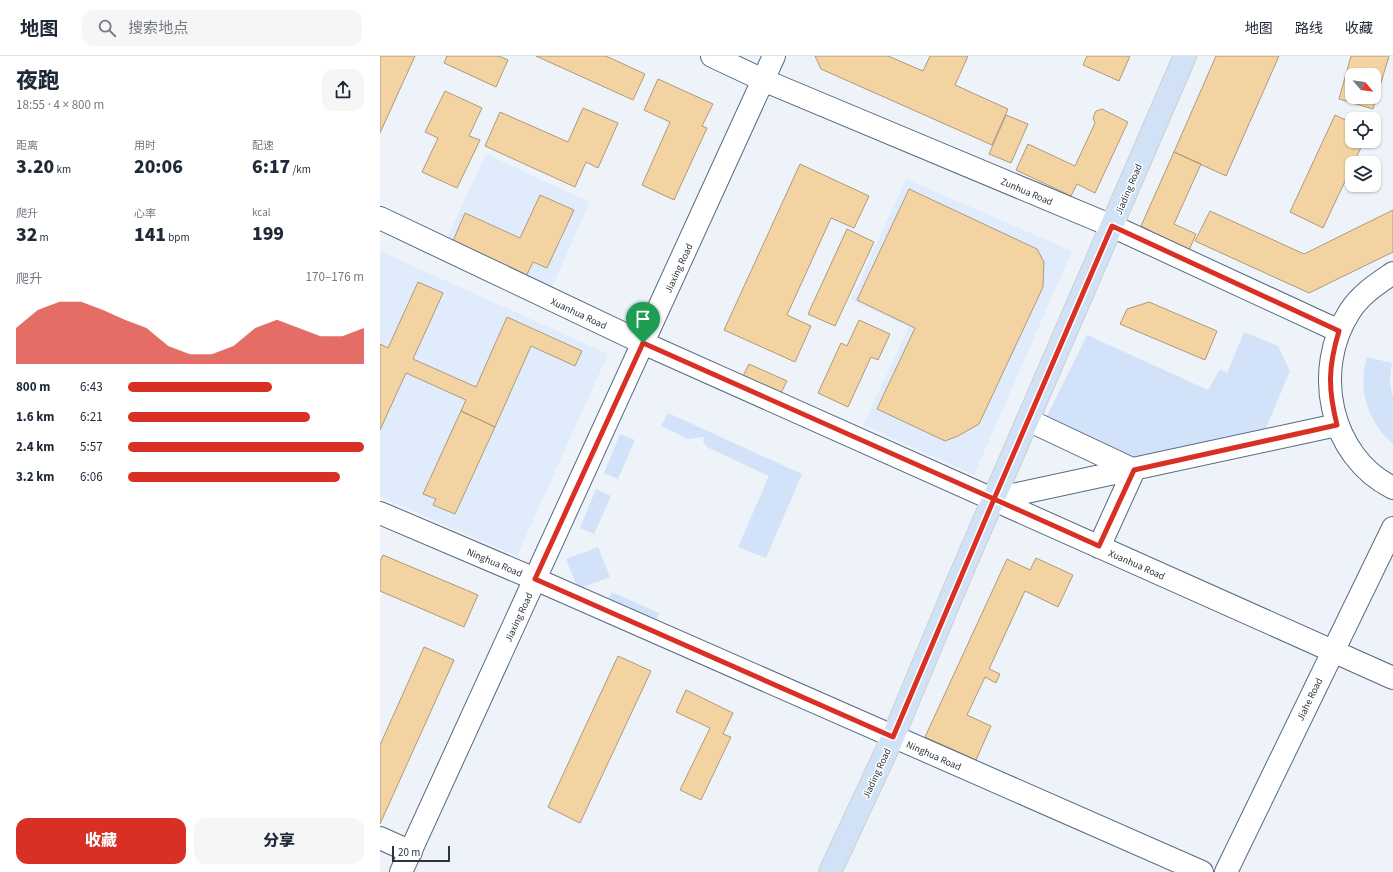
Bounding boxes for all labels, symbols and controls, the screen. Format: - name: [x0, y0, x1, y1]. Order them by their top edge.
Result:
- search box: [82, 10, 362, 46]
- text: 地图: [20, 16, 58, 43]
- icon: search: [96, 17, 118, 39]
- text: 搜索地点: [128, 18, 188, 39]
- text: 地图: [1245, 19, 1273, 39]
- text: 路线: [1295, 19, 1323, 39]
- text: 收藏: [1345, 19, 1373, 39]
- text: 夜跑: [16, 65, 60, 97]
- north arrow: [1345, 68, 1381, 104]
- map controls: [1345, 68, 1381, 192]
- button: share: [322, 69, 364, 111]
- text: 18:55 · 4 × 800 m: [16, 96, 104, 114]
- button: locate: [1345, 112, 1381, 148]
- text: 距离: [16, 138, 38, 153]
- text: 用时: [134, 138, 156, 153]
- text: 配速: [252, 138, 274, 153]
- text: 3.20: [16, 153, 54, 181]
- text: 20:06: [134, 153, 183, 181]
- text: 6:17: [252, 153, 290, 181]
- button: layers: [1345, 156, 1381, 192]
- text: km: [54, 162, 71, 177]
- text: /km: [290, 162, 311, 177]
- street label: Jiading Road: [1112, 162, 1146, 217]
- street label: Zunhua Road: [998, 175, 1055, 209]
- text: kcal: [252, 205, 271, 220]
- text: 爬升: [16, 206, 38, 221]
- text: 心率: [134, 206, 156, 221]
- text: 199: [252, 220, 284, 248]
- text: 32: [16, 221, 37, 249]
- text: 141: [134, 221, 166, 249]
- text: m: [37, 230, 49, 245]
- text: bpm: [166, 230, 190, 245]
- street label: Jiaxing Road: [661, 241, 696, 295]
- text: 170–176 m: [306, 268, 364, 286]
- text: 爬升: [16, 270, 42, 288]
- street label: Xuanhua Road: [548, 295, 609, 333]
- pin: [626, 302, 660, 343]
- icon: arrive: [632, 308, 654, 330]
- text: 800 m: [16, 378, 50, 396]
- text: 6:43: [80, 378, 103, 396]
- text: 1.6 km: [16, 408, 55, 426]
- text: 6:21: [80, 408, 103, 426]
- text: 2.4 km: [16, 438, 55, 456]
- text: 5:57: [80, 438, 103, 456]
- text: 3.2 km: [16, 468, 55, 486]
- text: 6:06: [80, 468, 103, 486]
- street label: Ninghua Road: [465, 545, 524, 581]
- street label: Xuanhua Road: [1106, 546, 1167, 584]
- street label: Jiaxing Road: [501, 590, 536, 644]
- street label: Jiahe Road: [1293, 676, 1326, 723]
- street label: Ninghua Road: [904, 738, 963, 774]
- street label: Jiading Road: [859, 746, 895, 801]
- button: 收藏: [16, 818, 186, 864]
- button: 分享: [194, 818, 364, 864]
- scale bar: [392, 844, 450, 863]
- text: 20 m: [398, 845, 420, 860]

